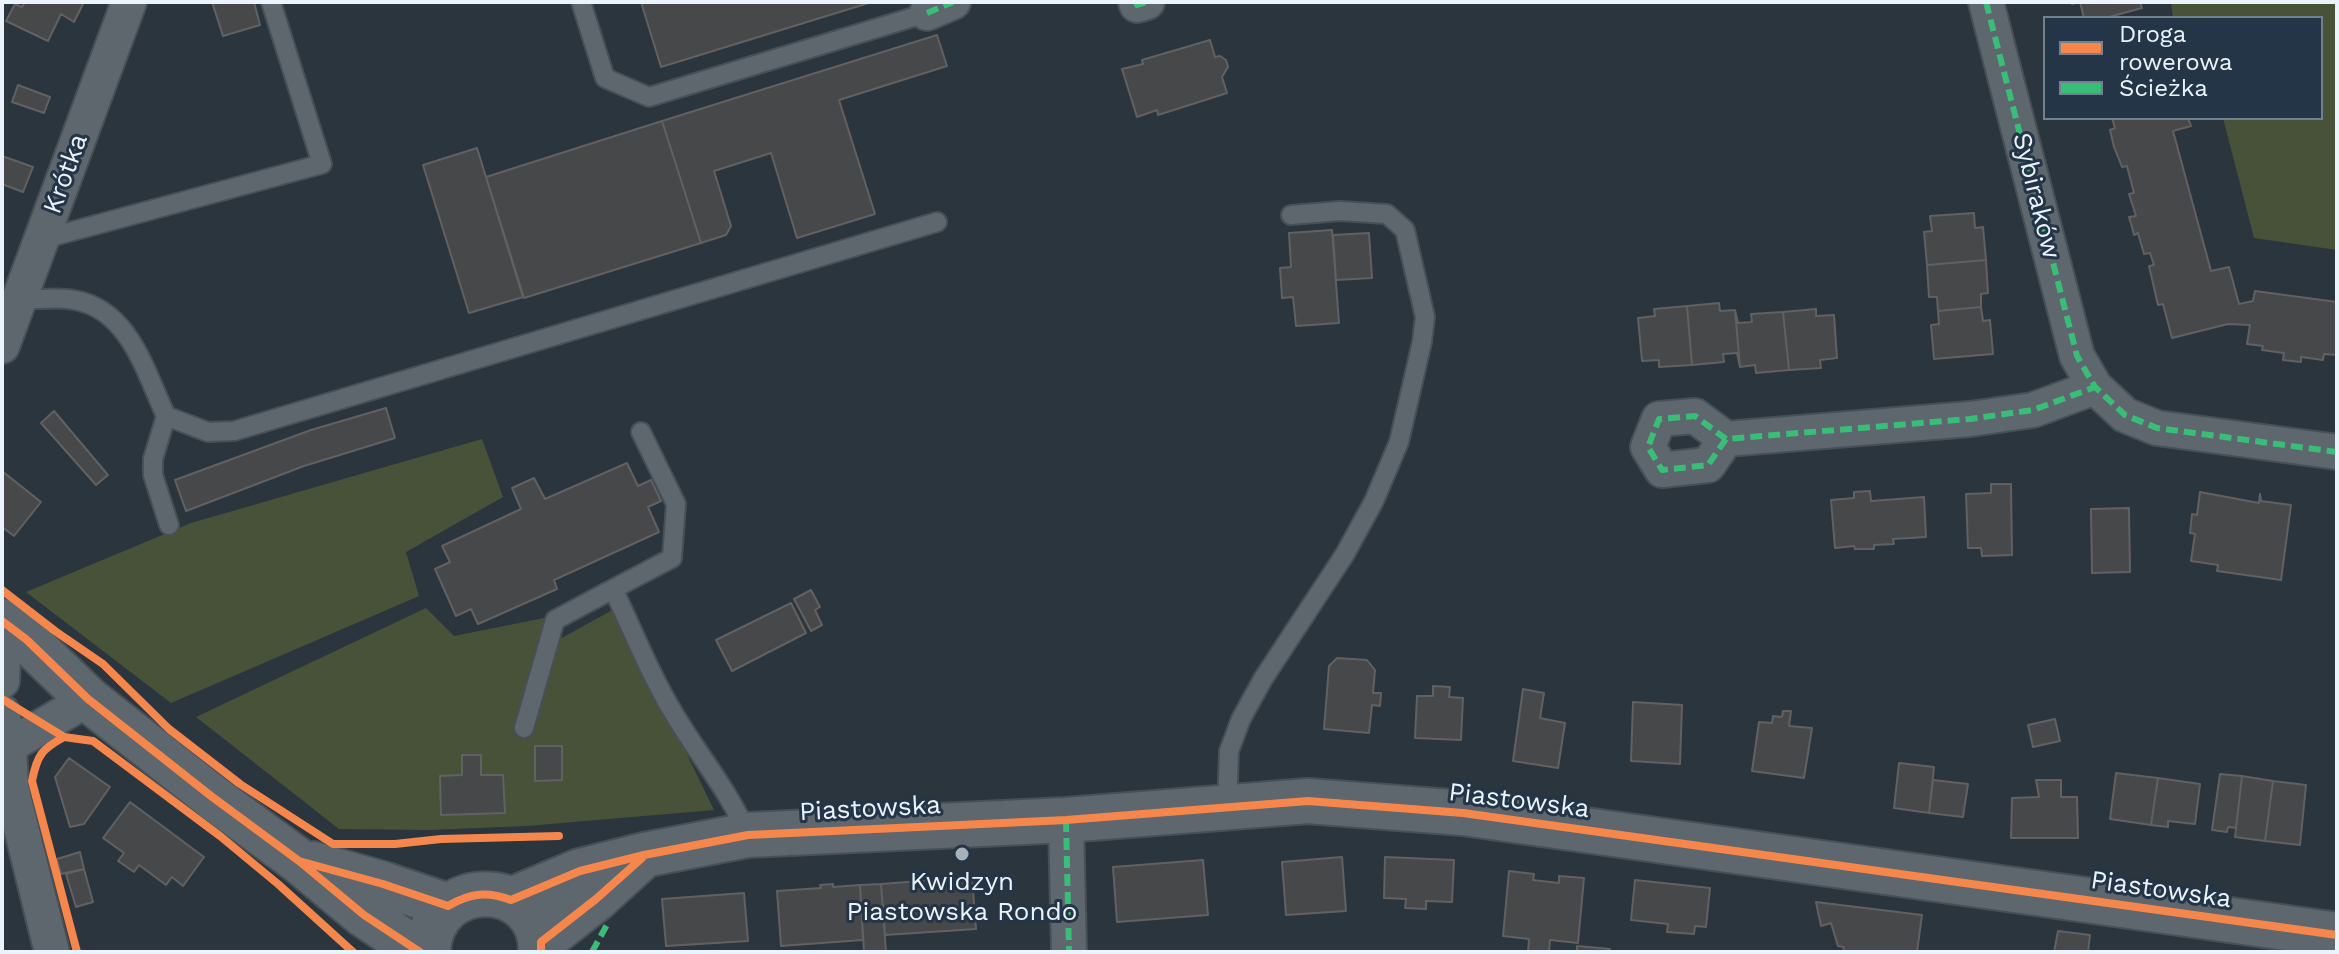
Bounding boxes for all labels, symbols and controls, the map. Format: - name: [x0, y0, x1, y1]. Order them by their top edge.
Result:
- legend: [2043, 16, 2323, 120]
- text: Droga rowerowa: [2119, 20, 2233, 76]
- text: Ścieżka: [2119, 74, 2208, 102]
- street label: Krótka: [37, 130, 95, 218]
- street label: Sybiraków: [2005, 130, 2067, 262]
- street label: Piastowska: [1447, 777, 1591, 825]
- street label: Piastowska: [798, 790, 942, 828]
- marker: Kwidzyn Piastowska Rondo: [953, 845, 971, 863]
- street label: Piastowska: [2089, 865, 2233, 915]
- place label: Kwidzyn Piastowska Rondo: [847, 866, 1077, 928]

